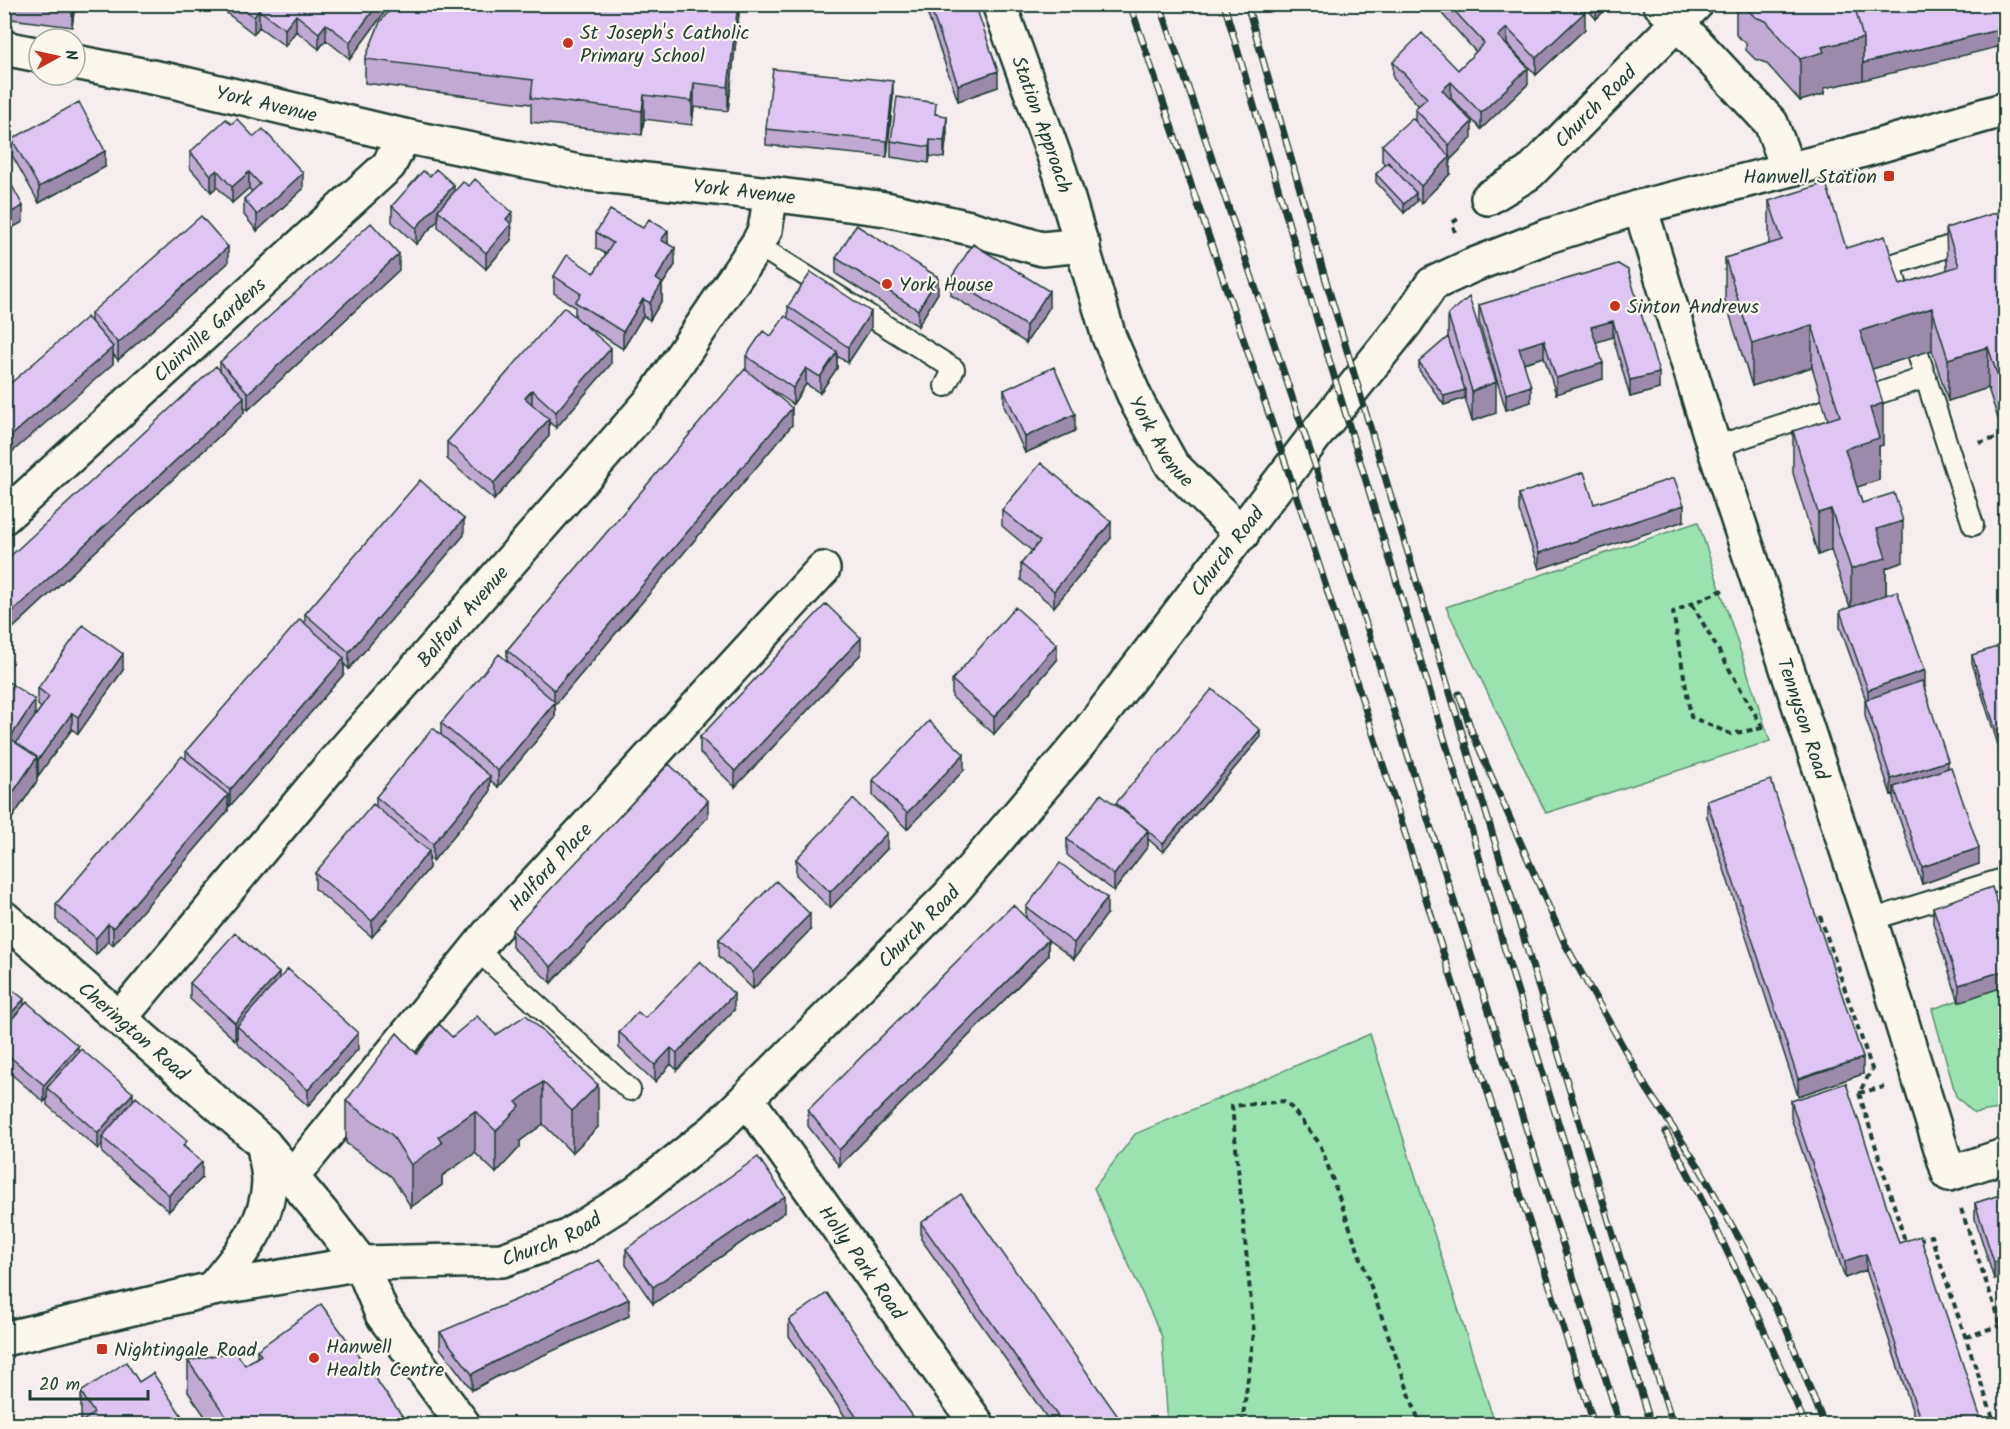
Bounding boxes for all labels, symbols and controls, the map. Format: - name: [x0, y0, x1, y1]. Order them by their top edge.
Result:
- place label: St Joseph's Catholic Primary School: [580, 18, 750, 73]
- north arrow: [27, 27, 87, 87]
- marker: St Joseph's Catholic Primary School: [561, 36, 575, 50]
- text: N: [57, 48, 83, 62]
- street label: Station Approach: [1001, 52, 1079, 198]
- street label: Church Road: [1548, 58, 1646, 157]
- street label: York Avenue: [212, 78, 320, 133]
- place label: Hanwell Station: [1743, 162, 1877, 194]
- marker: Hanwell Station: [1882, 169, 1896, 183]
- street label: York Avenue: [691, 171, 797, 215]
- street label: Clairville Gardens: [147, 270, 275, 391]
- place label: York House: [899, 270, 993, 302]
- marker: York House: [880, 277, 894, 291]
- place label: Sinton Andrews: [1627, 292, 1759, 324]
- marker: Sinton Andrews: [1608, 299, 1622, 313]
- street label: York Avenue: [1118, 391, 1200, 496]
- street label: Church Road: [1183, 499, 1274, 604]
- street label: Balfour Avenue: [410, 559, 518, 676]
- street label: Tennyson Road: [1767, 654, 1837, 785]
- street label: Halford Place: [502, 816, 601, 920]
- street label: Church Road: [871, 878, 970, 977]
- street label: Cherington Road: [70, 975, 196, 1091]
- street label: Holly Park Road: [809, 1199, 913, 1328]
- street label: Church Road: [498, 1204, 610, 1277]
- place label: Hanwell Health Centre: [326, 1332, 444, 1387]
- place label: Nightingale Road: [114, 1335, 258, 1367]
- marker: Nightingale Road: [95, 1342, 109, 1356]
- marker: Hanwell Health Centre: [307, 1351, 321, 1365]
- scale bar: [30, 1363, 148, 1401]
- text: 20 m: [39, 1371, 80, 1400]

